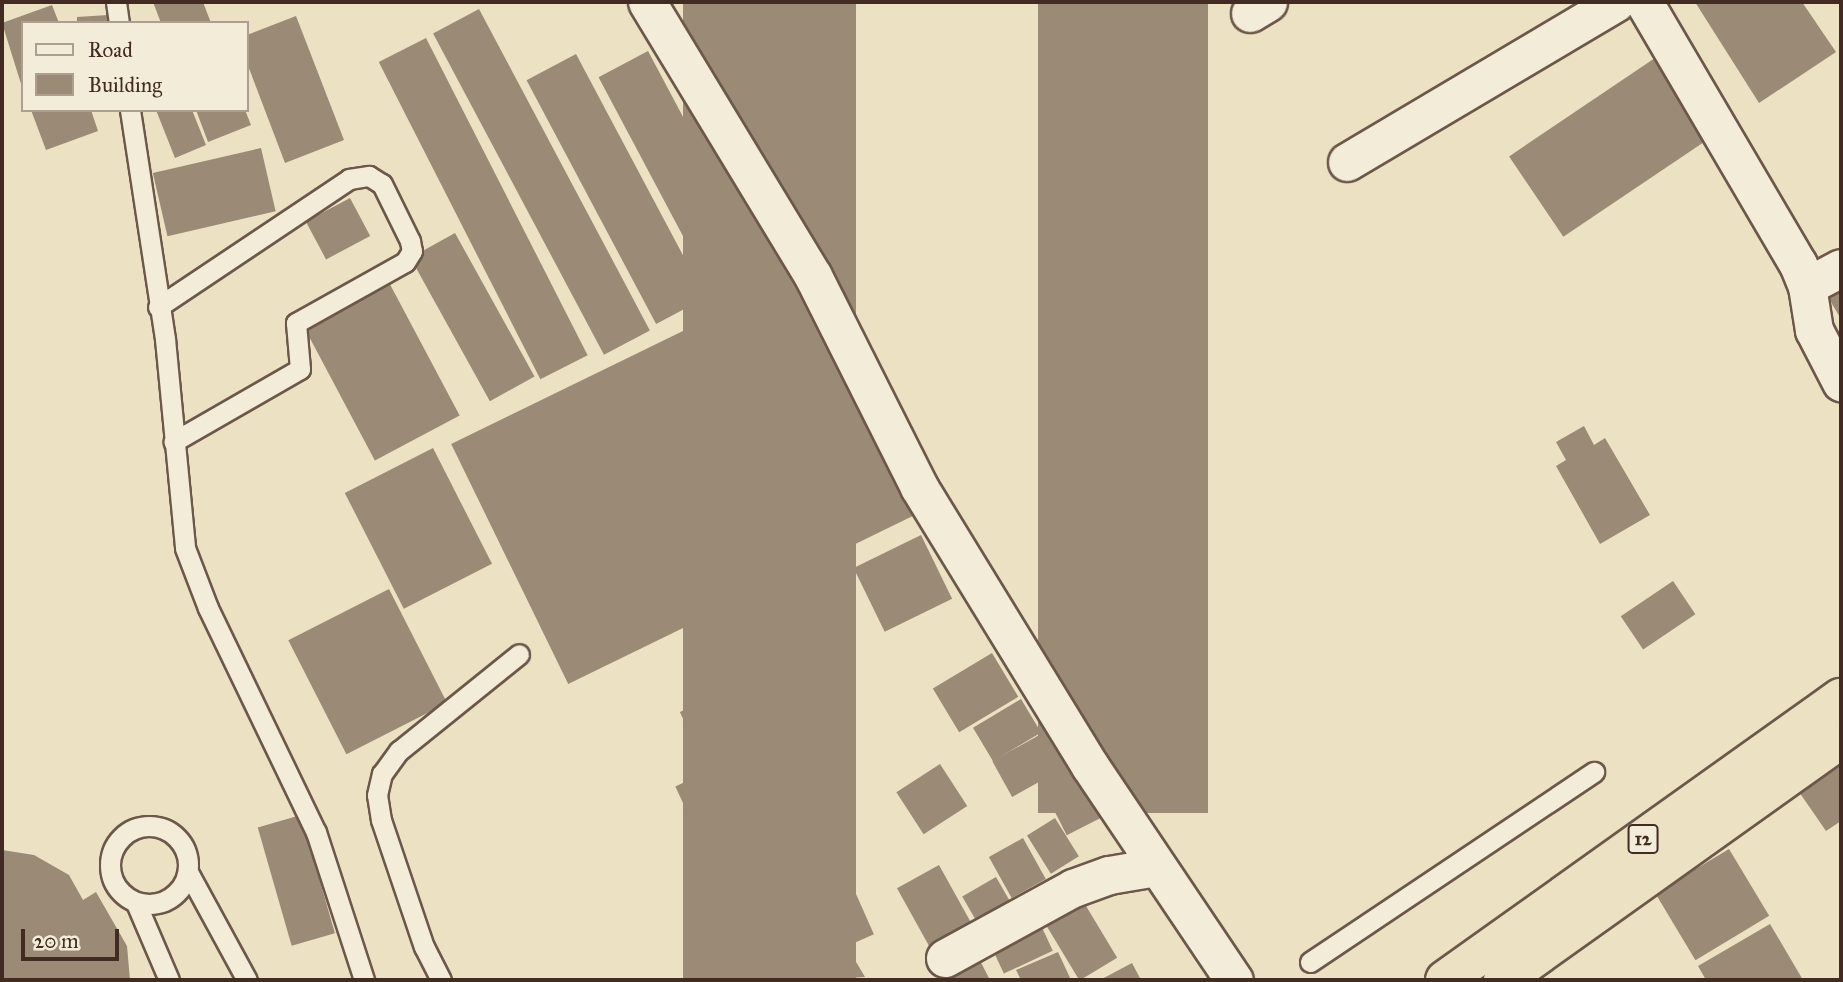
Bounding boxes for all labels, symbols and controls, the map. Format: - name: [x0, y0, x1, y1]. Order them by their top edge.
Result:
- legend: [21, 21, 248, 112]
- text: Road: [88, 37, 133, 63]
- text: Building: [88, 72, 162, 98]
- road number: 12: [1627, 824, 1659, 854]
- scale bar: [24, 916, 122, 960]
- text: 20 m: [34, 928, 79, 954]

